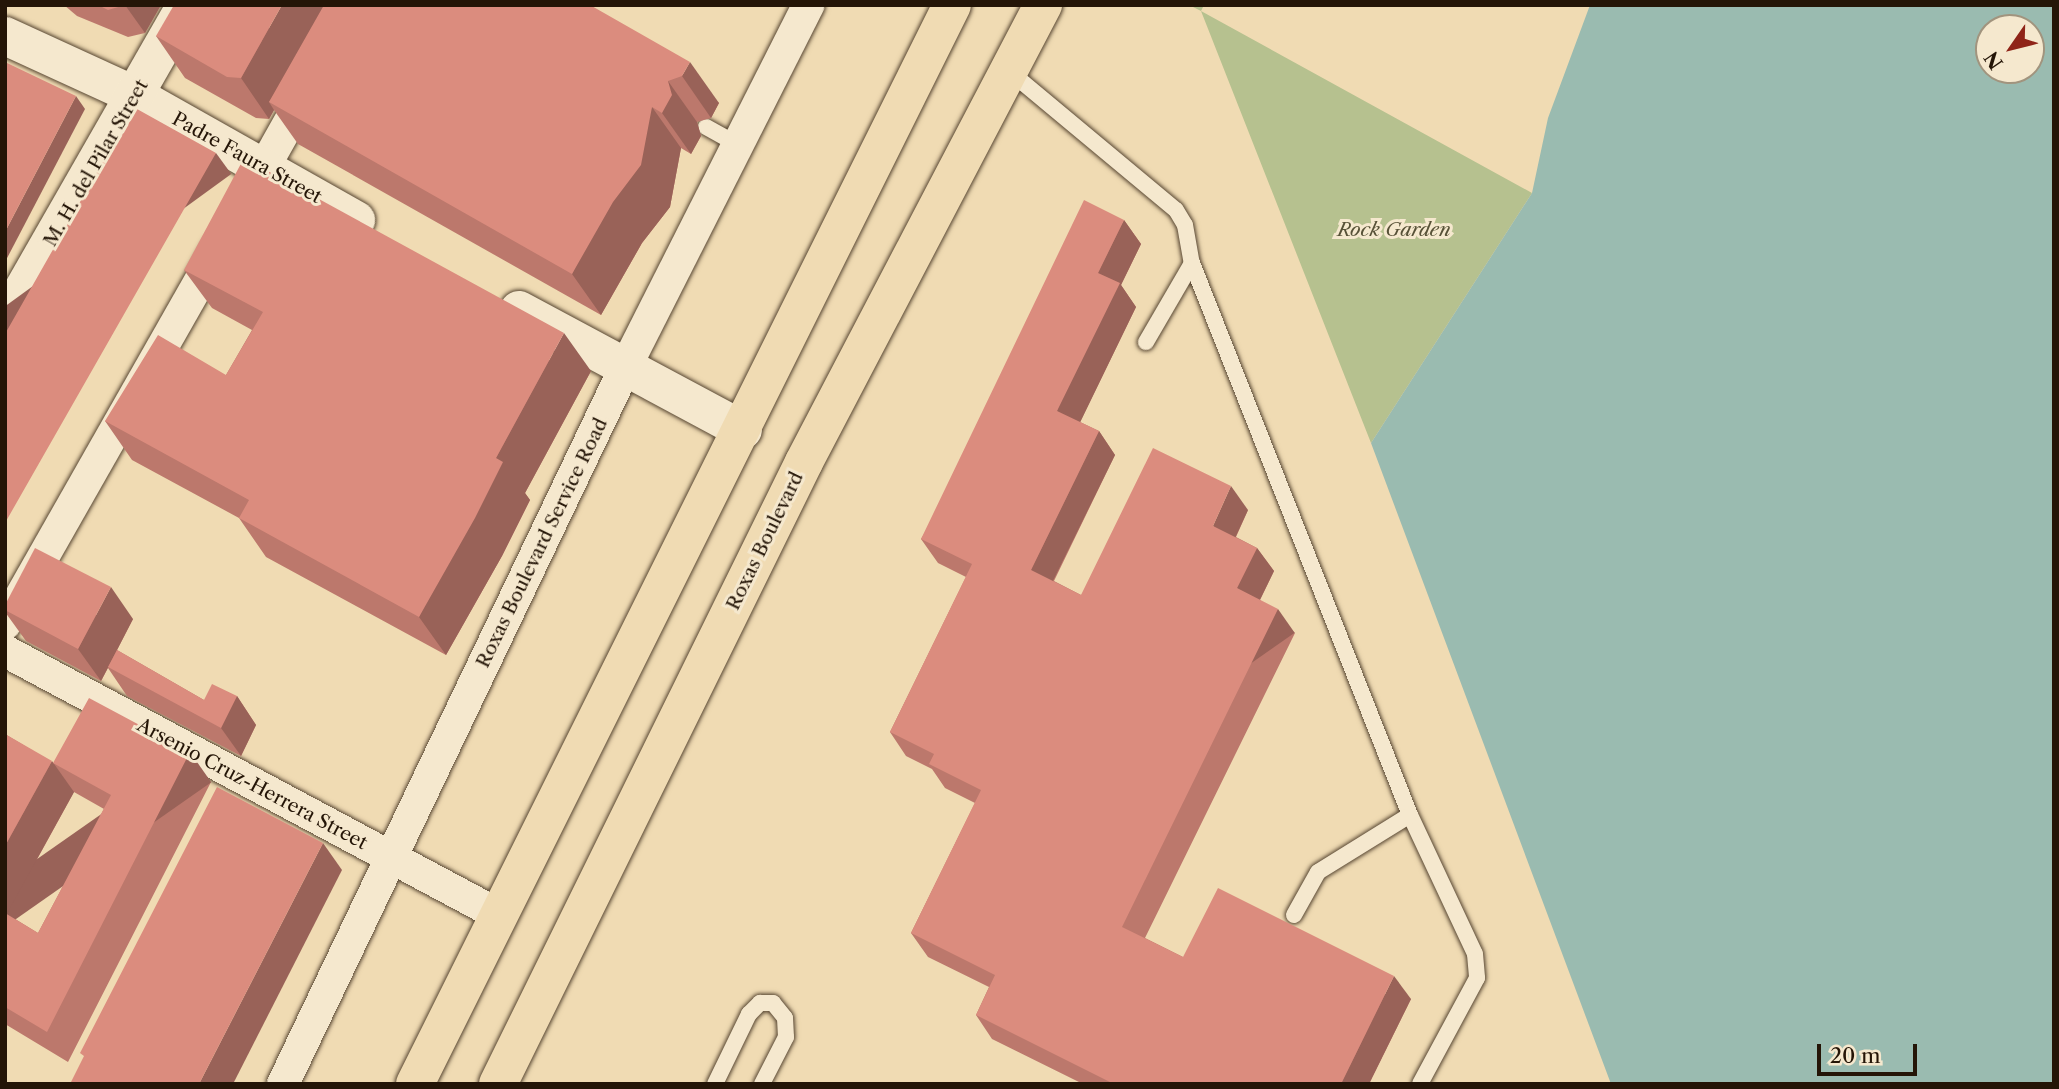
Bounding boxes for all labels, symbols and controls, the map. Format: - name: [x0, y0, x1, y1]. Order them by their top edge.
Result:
- north arrow: [1975, 14, 2045, 84]
- text: N: [1980, 47, 2008, 74]
- street label: M. H. del Pilar Street: [39, 75, 153, 251]
- street label: Padre Faura Street: [168, 107, 326, 209]
- park label: Rock Garden: [1337, 219, 1451, 241]
- street label: Roxas Boulevard Service Road: [472, 415, 612, 671]
- street label: Roxas Boulevard: [722, 468, 808, 614]
- street label: Arsenio Cruz-Herrera Street: [133, 713, 371, 855]
- scale bar: [1821, 1030, 1921, 1074]
- text: 20 m: [1830, 1043, 1881, 1068]

